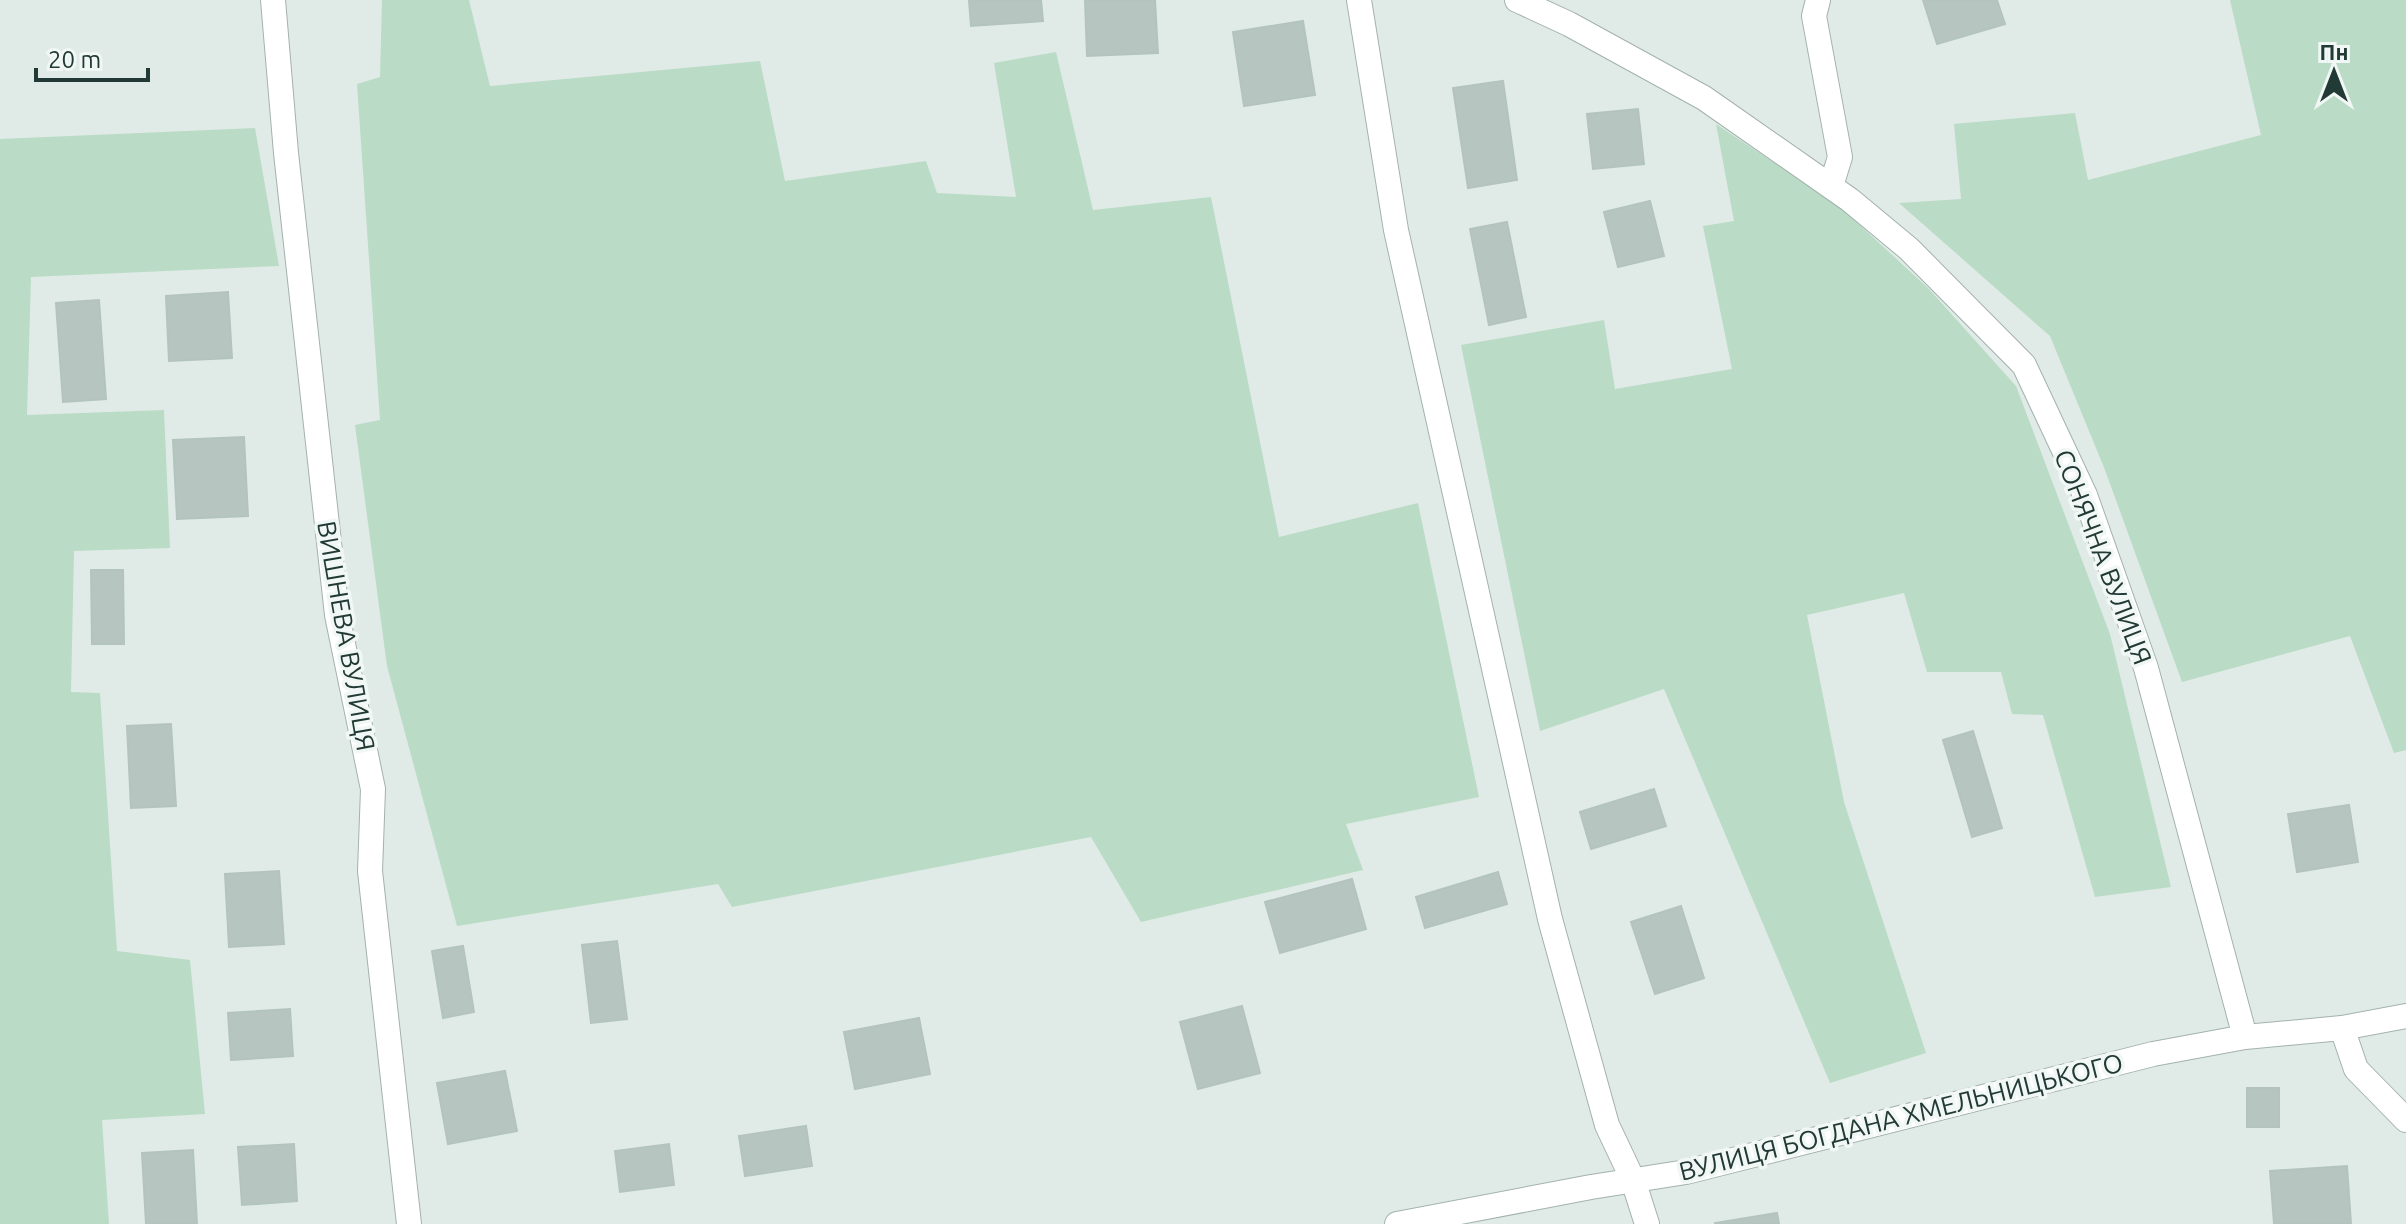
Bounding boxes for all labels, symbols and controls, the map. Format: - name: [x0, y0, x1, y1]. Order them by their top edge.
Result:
- scale bar: [36, 32, 148, 82]
- north arrow: [2294, 32, 2374, 112]
- text: Пн: [2320, 39, 2348, 64]
- text: 20 m: [48, 46, 101, 73]
- street label: СОНЯЧНА ВУЛИЦЯ: [2049, 445, 2158, 668]
- street label: ВИШНЕВА ВУЛИЦЯ: [312, 519, 381, 753]
- street label: ВУЛИЦЯ БОГДАНА ХМЕЛЬНИЦЬКОГО: [1676, 1047, 2126, 1186]

